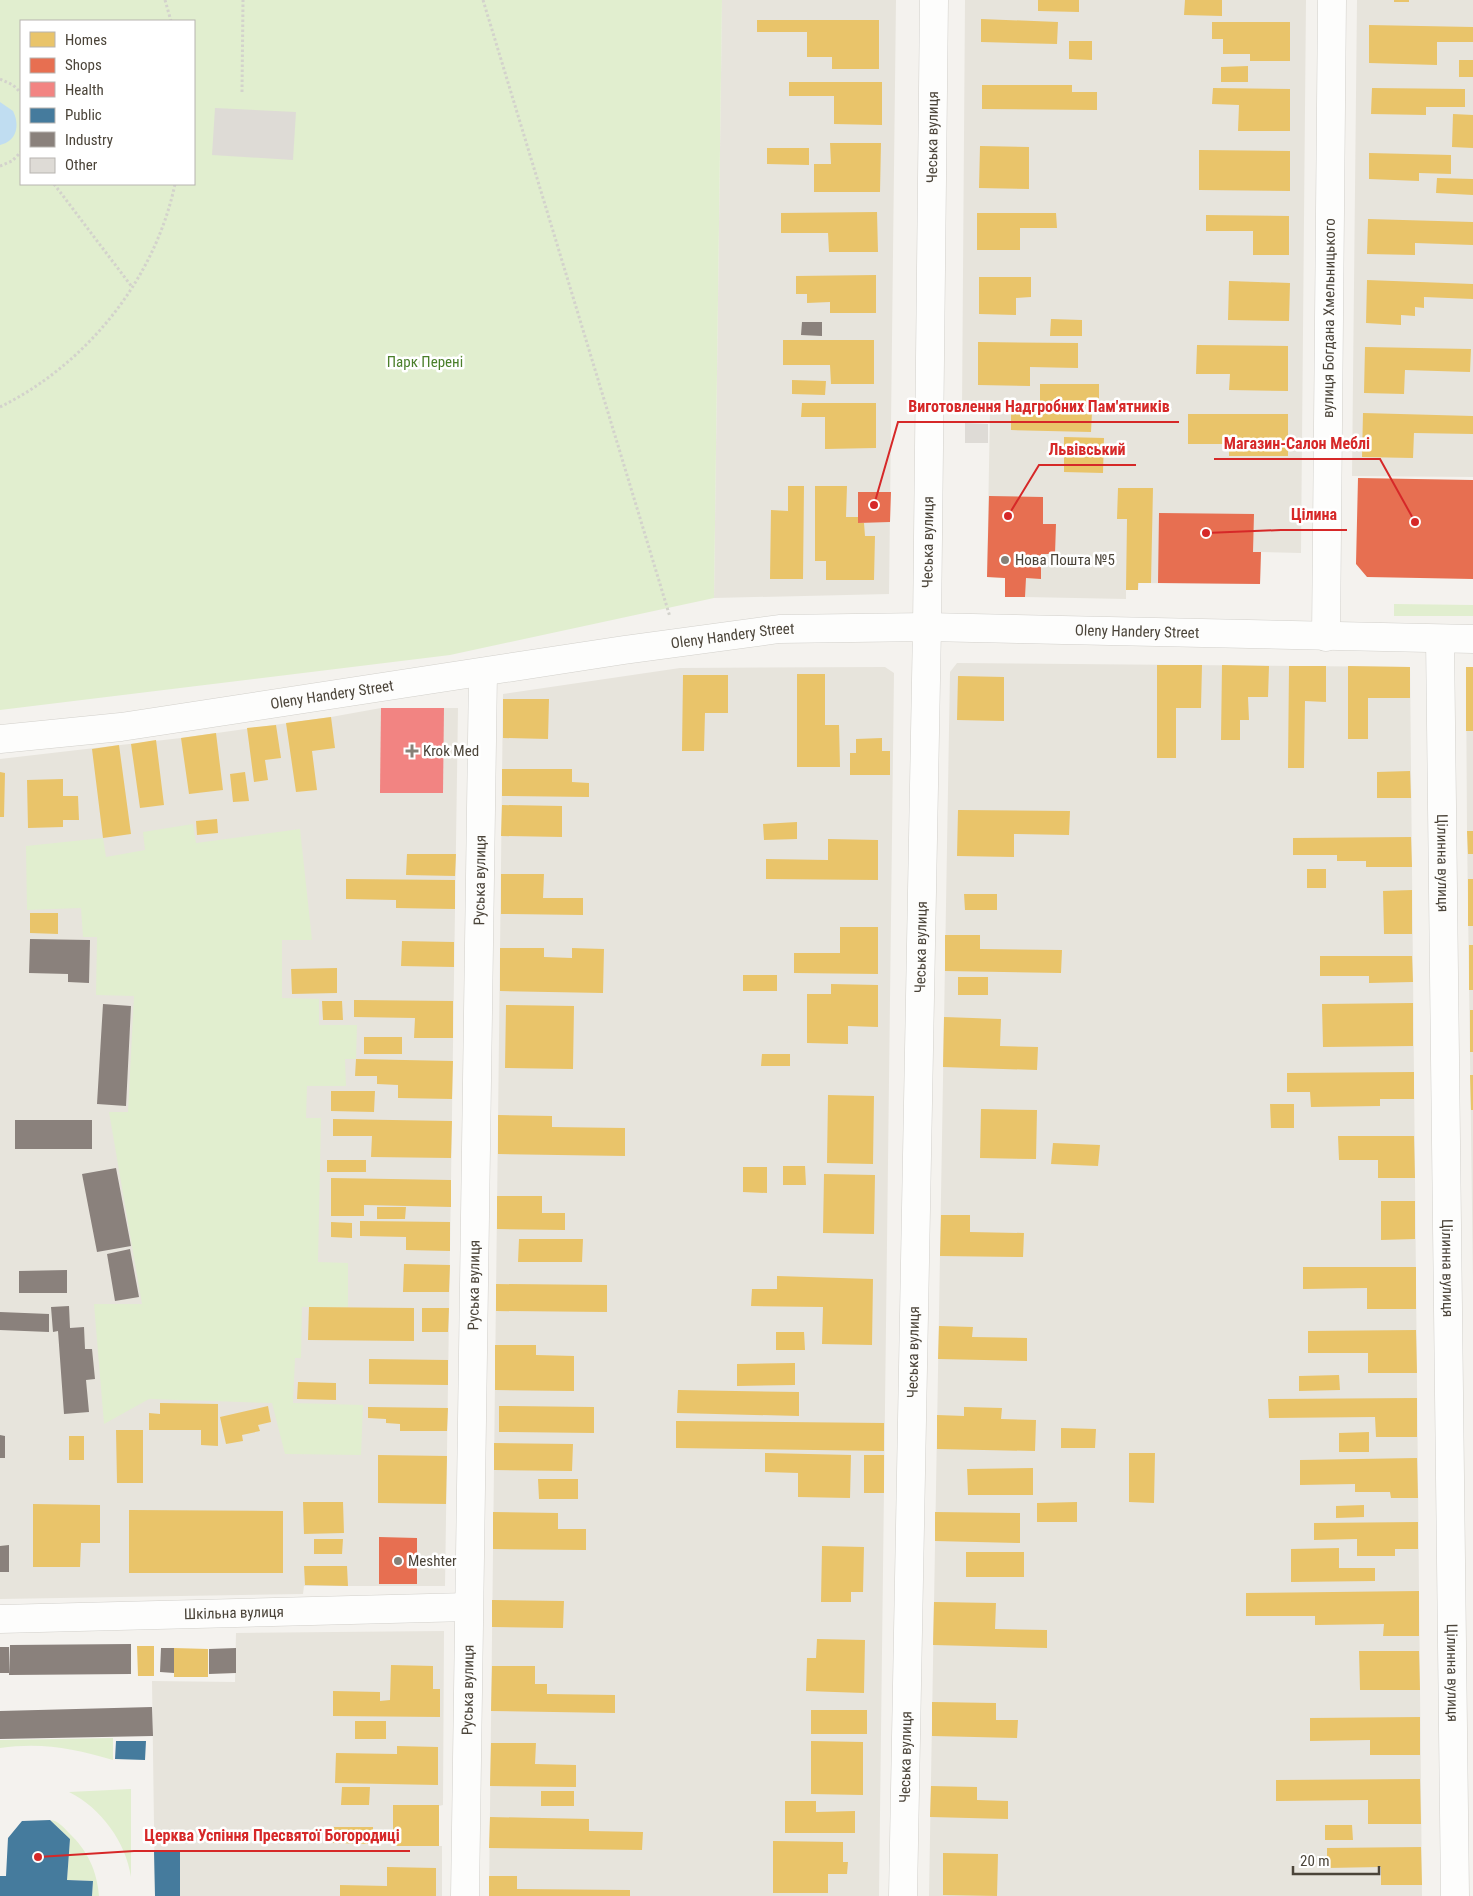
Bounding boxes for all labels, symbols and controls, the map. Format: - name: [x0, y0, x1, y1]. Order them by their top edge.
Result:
- legend: [20, 20, 195, 185]
- text: Homes: [65, 31, 107, 49]
- text: Shops: [65, 56, 102, 74]
- text: Health: [65, 81, 104, 99]
- street label: Чеська вулиця: [923, 91, 942, 183]
- text: Public: [65, 106, 102, 124]
- text: Industry: [65, 131, 113, 149]
- text: Other: [65, 156, 98, 174]
- street label: вулиця Богдана Хмельницького: [1319, 218, 1339, 418]
- park label: Парк Перені: [387, 353, 463, 371]
- callout: Виготовлення Надгробних Пам'ятників: [898, 391, 1179, 422]
- text: Виготовлення Надгробних Пам'ятників: [908, 397, 1170, 416]
- callout: Магазин-Салон Меблі: [1214, 428, 1380, 459]
- callout: Львівський: [1039, 434, 1136, 465]
- text: Магазин-Салон Меблі: [1224, 434, 1370, 453]
- text: Львівський: [1049, 440, 1126, 459]
- street label: Чеська вулиця: [918, 496, 937, 588]
- callout: Цілина: [1281, 499, 1347, 530]
- text: Цілина: [1291, 505, 1338, 524]
- place label: Нова Пошта №5: [1015, 551, 1115, 569]
- marker: Нова Пошта №5: [999, 554, 1011, 566]
- street label: Oleny Handery Street: [670, 620, 794, 653]
- street label: Oleny Handery Street: [1075, 621, 1199, 642]
- street label: Oleny Handery Street: [269, 676, 395, 713]
- place label: Krok Med: [423, 742, 479, 760]
- marker: Krok Med: [405, 744, 419, 758]
- street label: Цілинна вулиця: [1433, 814, 1452, 912]
- street label: Руська вулиця: [470, 835, 490, 926]
- street label: Чеська вулиця: [911, 901, 931, 993]
- street label: Цілинна вулиця: [1438, 1219, 1457, 1317]
- street label: Руська вулиця: [464, 1240, 484, 1330]
- street label: Чеська вулиця: [903, 1306, 923, 1398]
- place label: Meshter: [408, 1552, 457, 1570]
- marker: Meshter: [392, 1555, 404, 1567]
- street label: Шкільна вулиця: [184, 1603, 284, 1623]
- street label: Цілинна вулиця: [1443, 1624, 1462, 1722]
- street label: Руська вулиця: [458, 1645, 478, 1735]
- street label: Чеська вулиця: [896, 1711, 915, 1803]
- callout: Церква Успіння Пресвятої Богородиці: [134, 1820, 410, 1851]
- text: Церква Успіння Пресвятої Богородиці: [144, 1826, 400, 1845]
- scale bar: [1293, 1844, 1379, 1876]
- text: 20 m: [1300, 1852, 1330, 1870]

